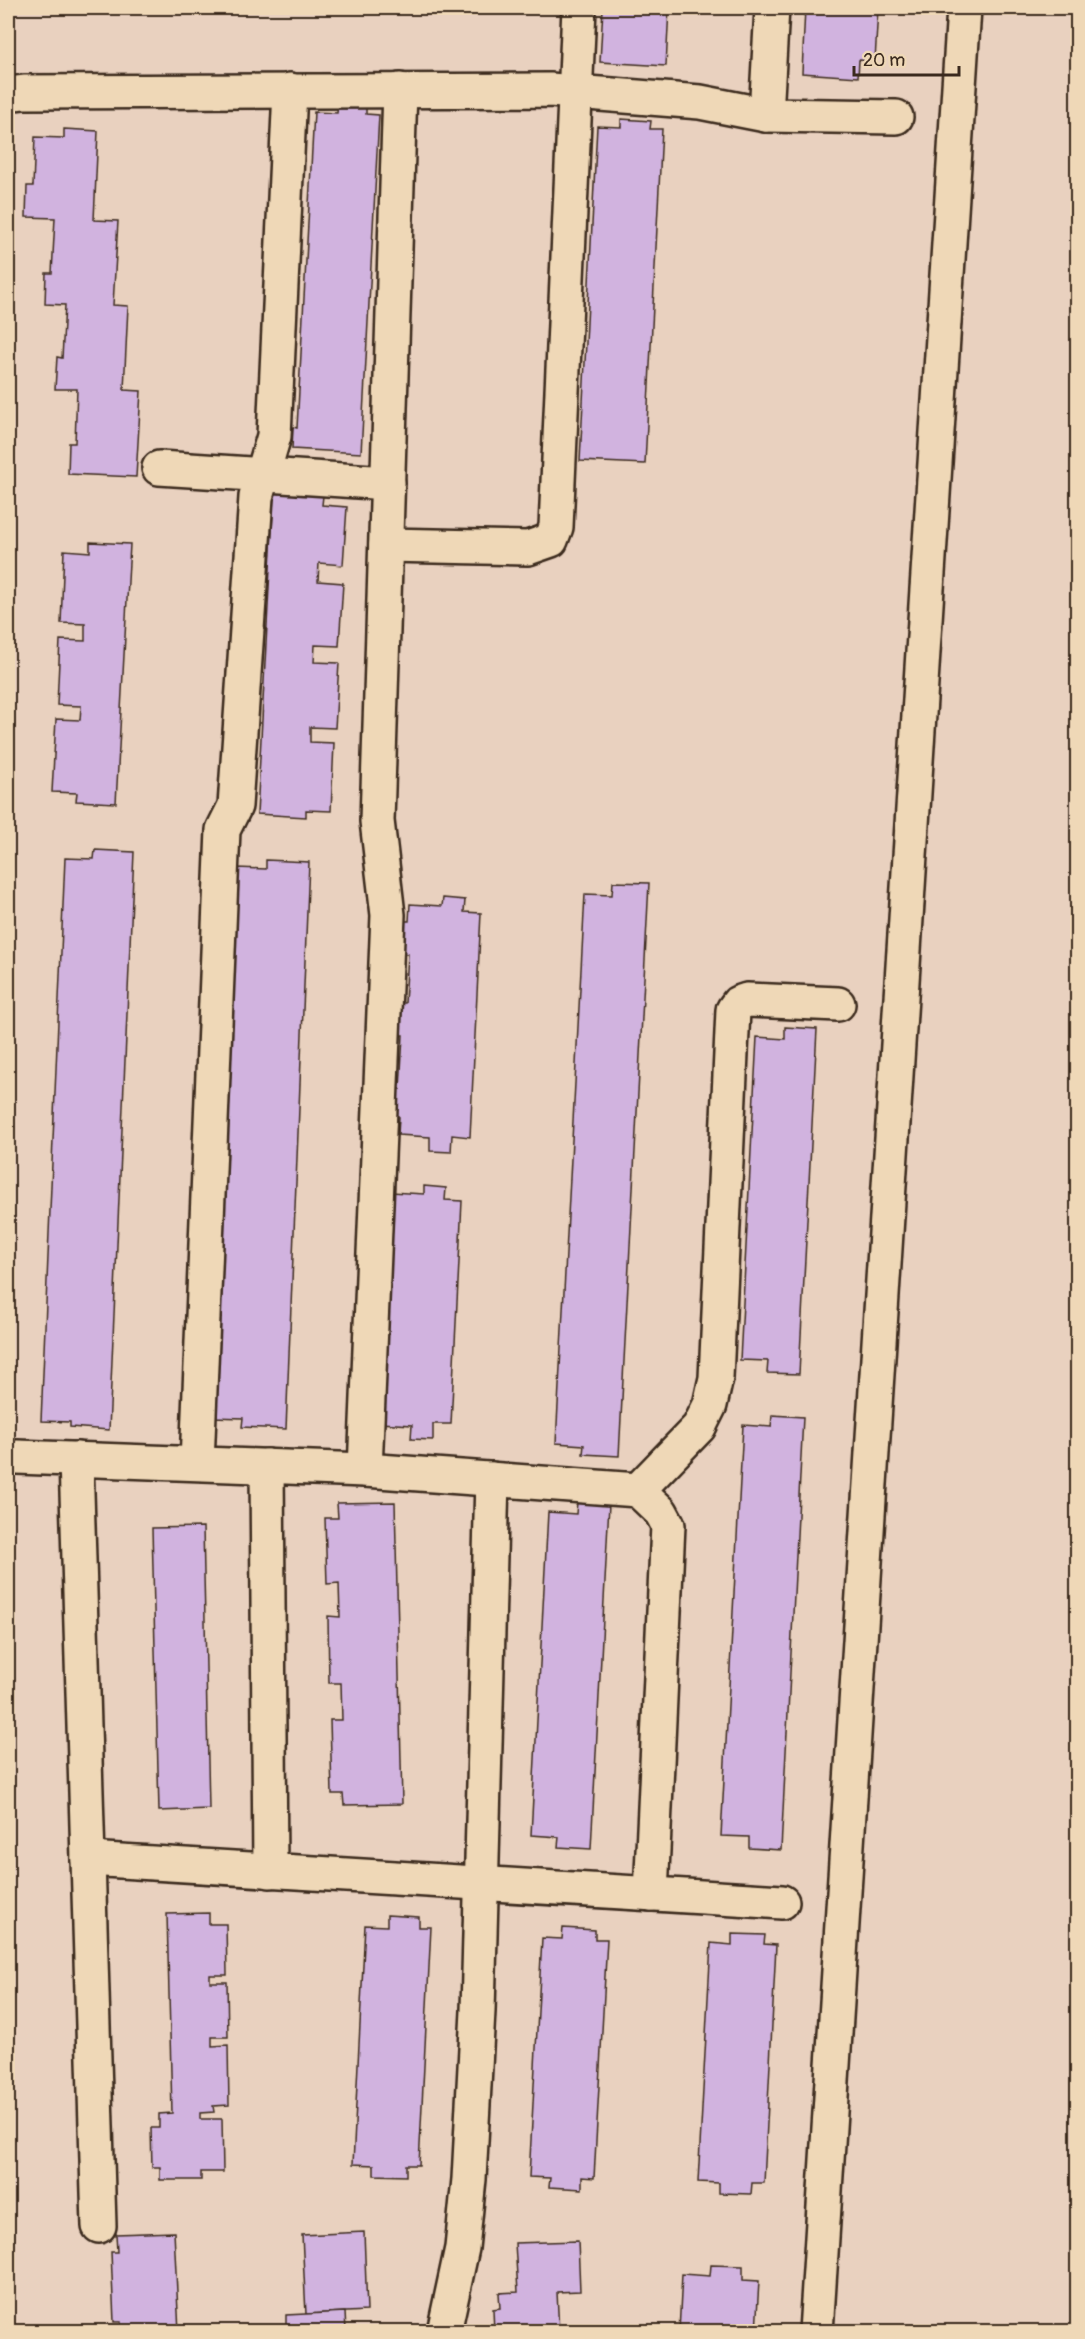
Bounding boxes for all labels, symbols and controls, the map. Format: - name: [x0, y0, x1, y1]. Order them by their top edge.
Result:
- scale bar: [854, 39, 959, 77]
- text: 20 m: [863, 49, 905, 72]

